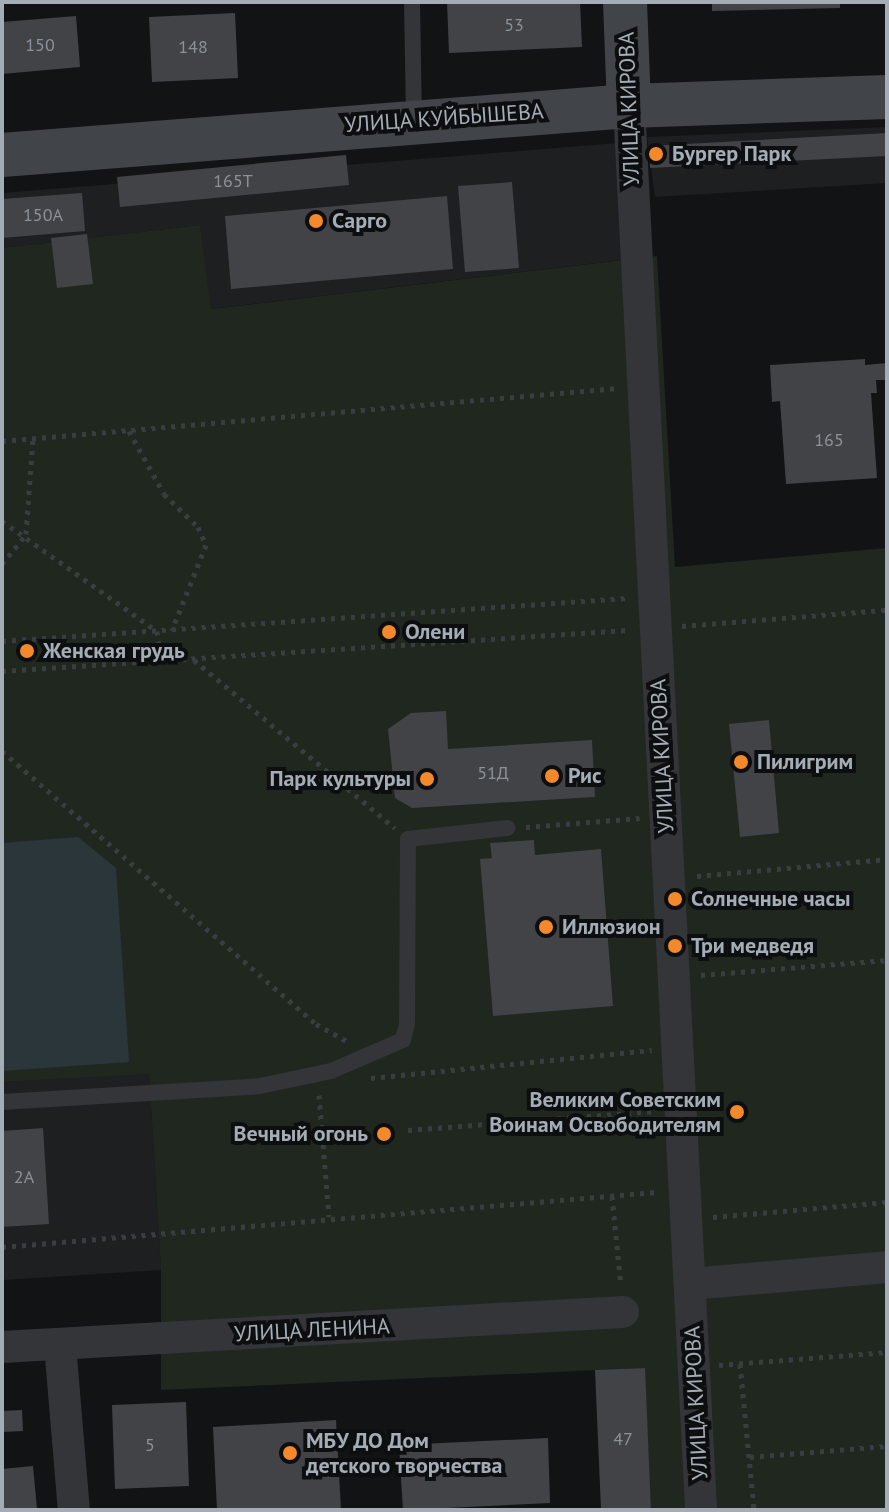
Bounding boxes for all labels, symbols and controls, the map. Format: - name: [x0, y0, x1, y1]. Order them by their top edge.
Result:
- house number: 53: [504, 14, 524, 36]
- street label: УЛИЦА КИРОВА: [613, 31, 645, 187]
- house number: 150: [25, 34, 55, 56]
- house number: 148: [178, 36, 208, 58]
- street label: УЛИЦА КУЙБЫШЕВА: [343, 98, 545, 138]
- place label: Бургер Парк: [672, 141, 791, 167]
- marker: Бургер Парк: [647, 145, 665, 163]
- house number: 165Т: [213, 170, 253, 192]
- house number: 150А: [23, 204, 63, 226]
- place label: Сарго: [332, 208, 387, 234]
- marker: Сарго: [307, 212, 325, 230]
- house number: 165: [814, 429, 844, 451]
- place label: Олени: [405, 619, 465, 645]
- marker: Олени: [380, 623, 398, 641]
- place label: Женская грудь: [43, 638, 185, 664]
- marker: Женская грудь: [18, 642, 36, 660]
- street label: УЛИЦА КИРОВА: [645, 678, 679, 834]
- place label: Пилигрим: [757, 749, 853, 775]
- marker: Пилигрим: [732, 753, 750, 771]
- house number: 51Д: [477, 762, 509, 784]
- place label: Рис: [568, 763, 602, 789]
- place label: Парк культуры: [269, 766, 411, 792]
- marker: Рис: [543, 767, 561, 785]
- marker: Парк культуры: [418, 770, 436, 788]
- place label: Солнечные часы: [691, 886, 851, 912]
- marker: Солнечные часы: [666, 890, 684, 908]
- place label: Иллюзион: [562, 914, 661, 940]
- marker: Иллюзион: [537, 918, 555, 936]
- place label: Три медведя: [691, 933, 814, 959]
- marker: Три медведя: [666, 937, 684, 955]
- place label: Великим Советским Воинам Освободителям: [489, 1086, 721, 1138]
- marker: Великим Советским Воинам Освободителям: [728, 1103, 746, 1121]
- place label: Вечный огонь: [234, 1121, 368, 1147]
- marker: Вечный огонь: [375, 1125, 393, 1143]
- house number: 2А: [14, 1166, 34, 1188]
- street label: УЛИЦА ЛЕНИНА: [233, 1313, 391, 1347]
- street label: УЛИЦА КИРОВА: [679, 1325, 713, 1481]
- place label: МБУ ДО Дом детского творчества: [306, 1427, 503, 1478]
- house number: 47: [613, 1428, 633, 1450]
- house number: 5: [145, 1434, 155, 1456]
- marker: МБУ ДО Дом детского творчества: [281, 1444, 299, 1462]

